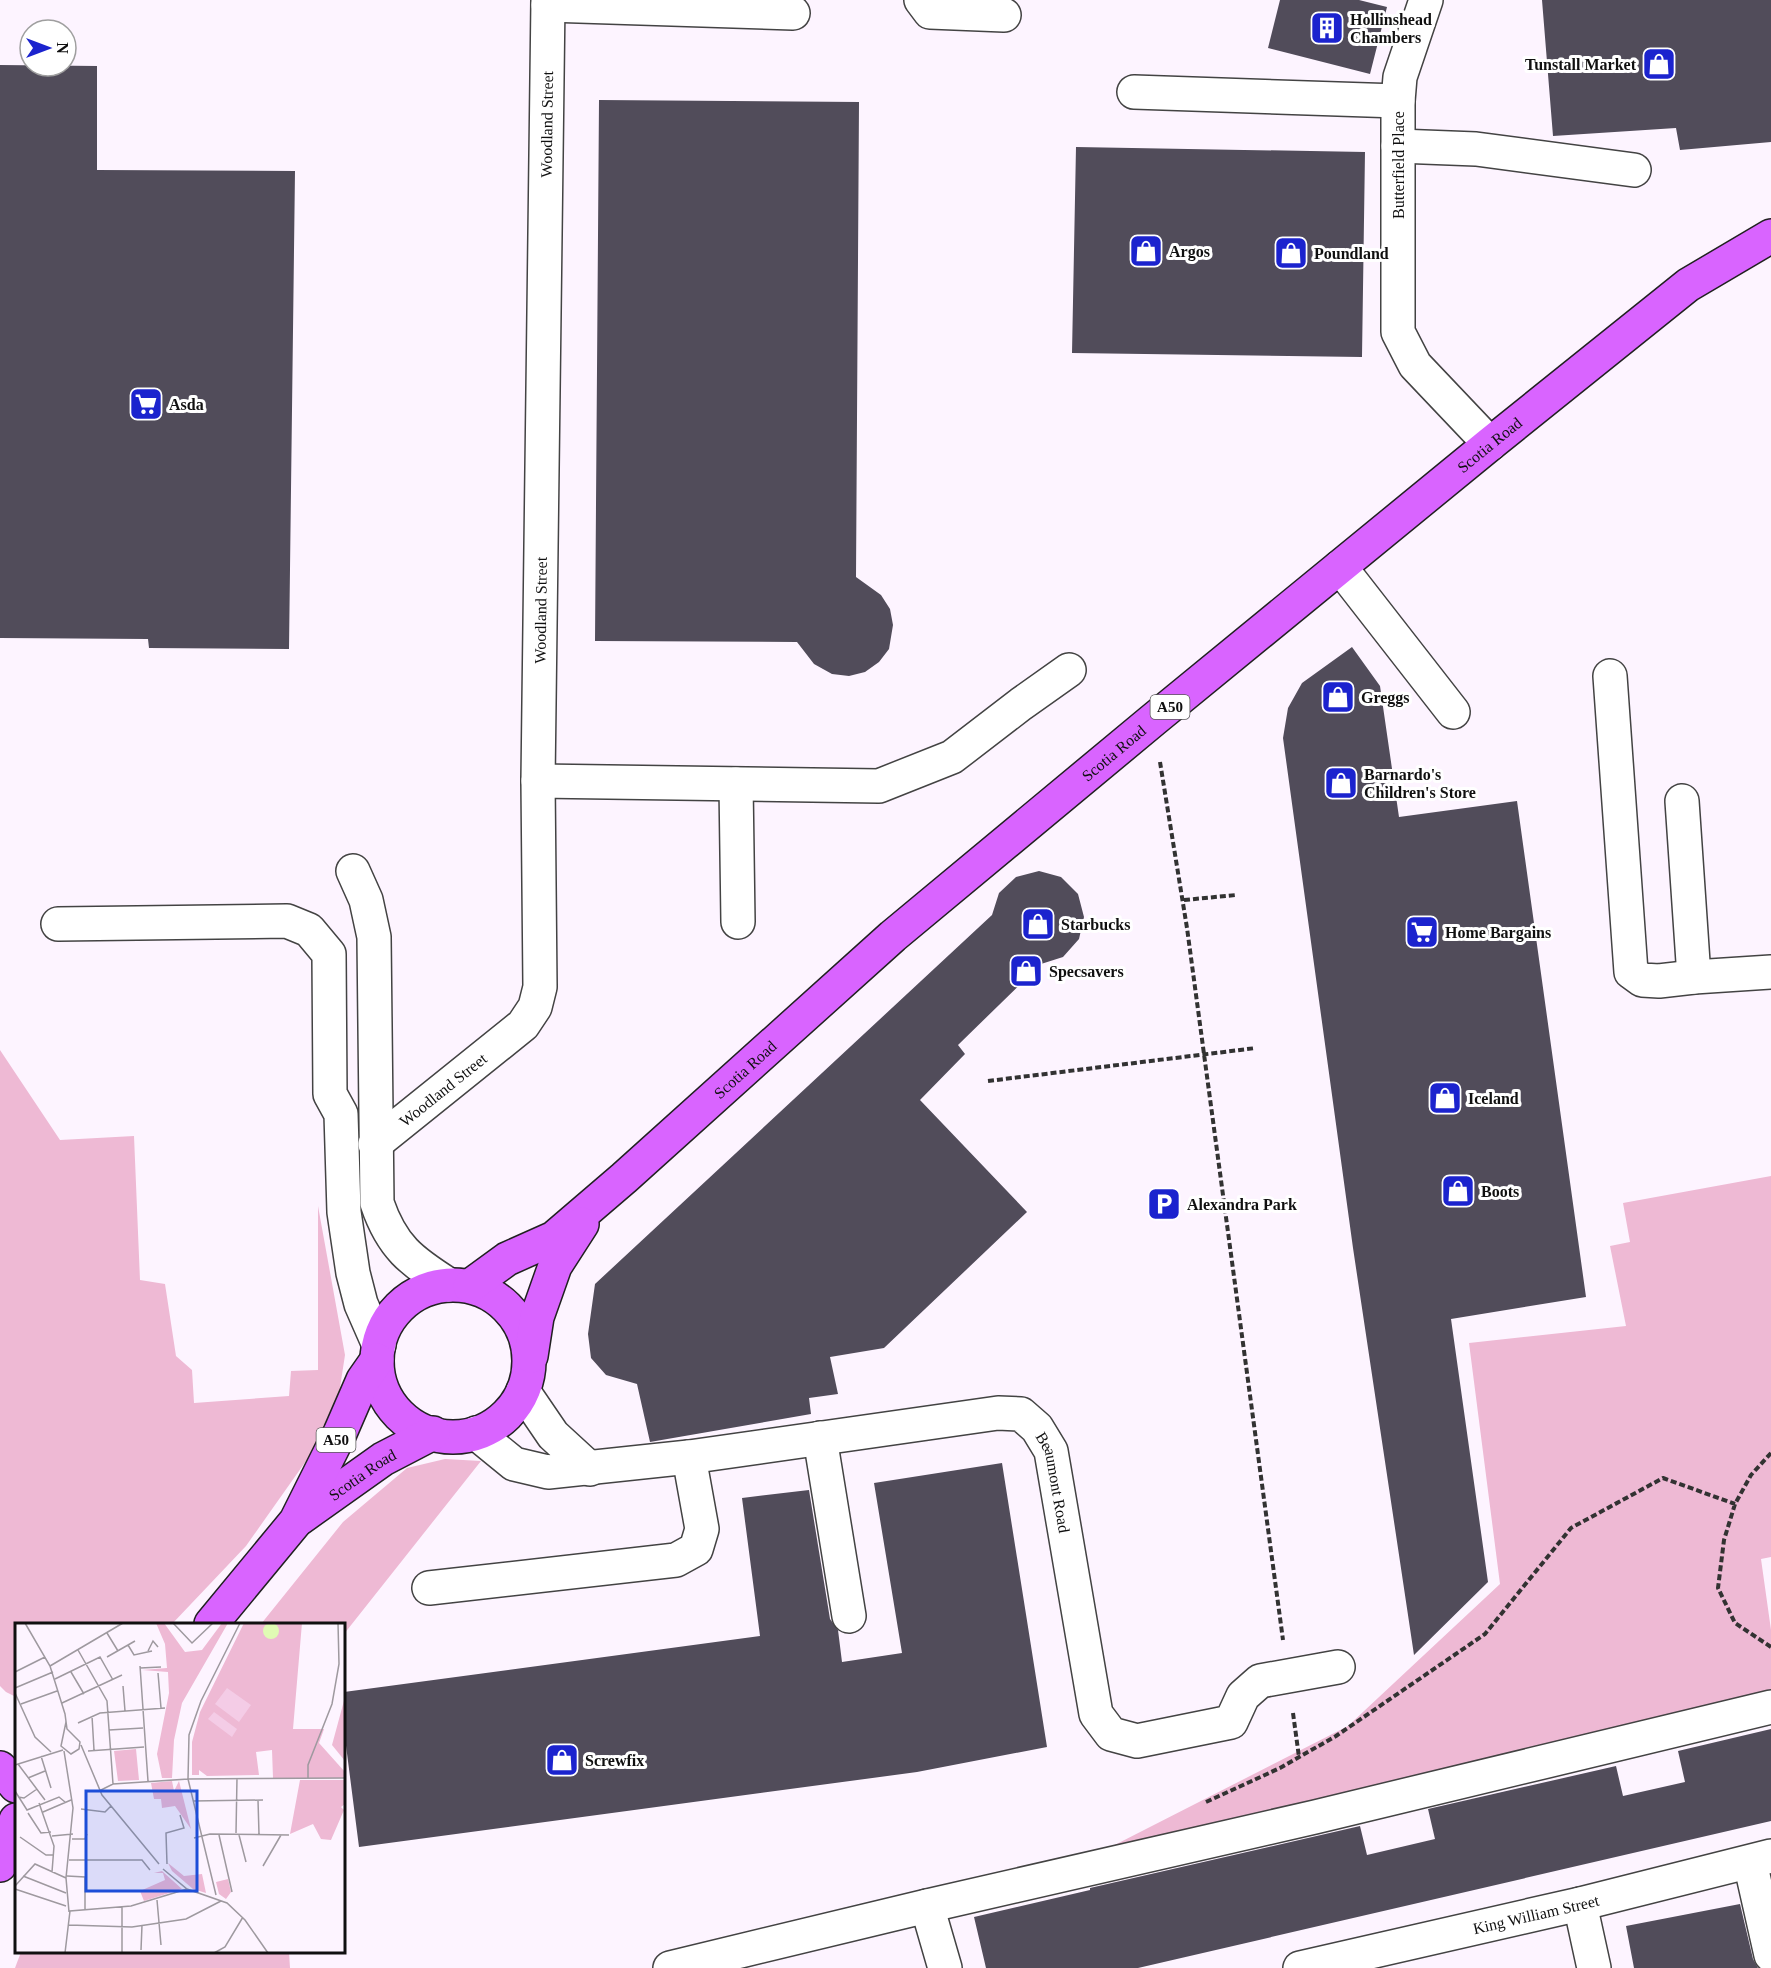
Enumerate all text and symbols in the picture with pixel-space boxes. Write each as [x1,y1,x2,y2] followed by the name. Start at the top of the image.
[1309,10,1345,46] building icon: Hollinshead Chambers
[1350,11,1432,46] place label: Hollinshead Chambers
[18,18,78,78] north arrow
[54,42,71,54] text: N
[1641,46,1677,82] shop icon: Tunstall Market
[1525,56,1637,73] place label: Tunstall Market
[537,70,556,178] street label: Woodland Street
[1390,111,1407,219] street label: Butterfield Place
[1128,233,1164,269] shop icon: Argos
[1273,235,1309,271] shop icon: Poundland
[1169,243,1210,261] place label: Argos
[1314,245,1389,262] place label: Poundland
[128,386,164,422] supermarket icon: Asda
[169,396,204,413] place label: Asda
[1454,414,1525,476] street label: Scotia Road
[531,556,549,664] street label: Woodland Street
[1320,679,1356,715] shop icon: Greggs
[1361,689,1410,707] place label: Greggs
[1150,695,1190,719] road number: A50
[1078,721,1149,784] street label: Scotia Road
[1323,765,1359,801] shop icon: Barnardo's Children's Store
[1364,766,1476,801] place label: Barnardo's Children's Store
[1020,906,1056,942] shop icon: Starbucks
[1404,914,1440,950] supermarket icon: Home Bargains
[1061,916,1130,933] place label: Starbucks
[1445,924,1551,942] place label: Home Bargains
[1008,953,1044,989] shop icon: Specsavers
[1049,963,1124,981] place label: Specsavers
[710,1037,779,1102] street label: Scotia Road
[396,1049,490,1130] street label: Woodland Street
[1427,1080,1463,1116] shop icon: Iceland
[1468,1090,1519,1107] place label: Iceland
[1440,1173,1476,1209] shop icon: Boots
[1481,1183,1519,1200] place label: Boots
[1146,1186,1182,1222] parking icon: Alexandra Park
[1187,1196,1297,1213] place label: Alexandra Park
[316,1428,356,1452] road number: A50
[1033,1429,1073,1534] street label: Beaumont Road
[325,1445,399,1503] street label: Scotia Road
[15,1623,345,1953] inset map
[544,1742,580,1778] shop icon: Screwfix
[585,1752,644,1769] place label: Screwfix
[1471,1891,1601,1937] street label: King William Street

